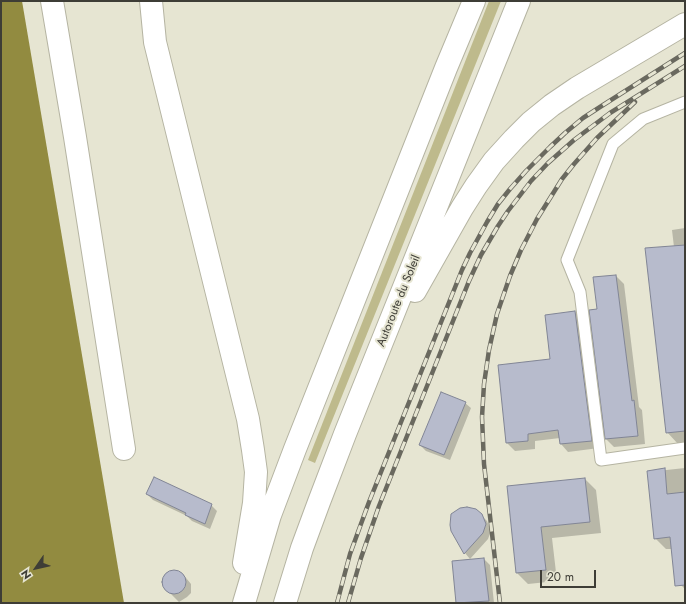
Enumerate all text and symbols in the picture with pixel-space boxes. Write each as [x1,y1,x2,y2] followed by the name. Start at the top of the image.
[374,253,424,349] street label: Autoroute du Soleil
[16,548,56,588] north arrow
[542,562,598,588] scale bar
[17,567,35,583] text: N
[547,568,574,586] text: 20 m

